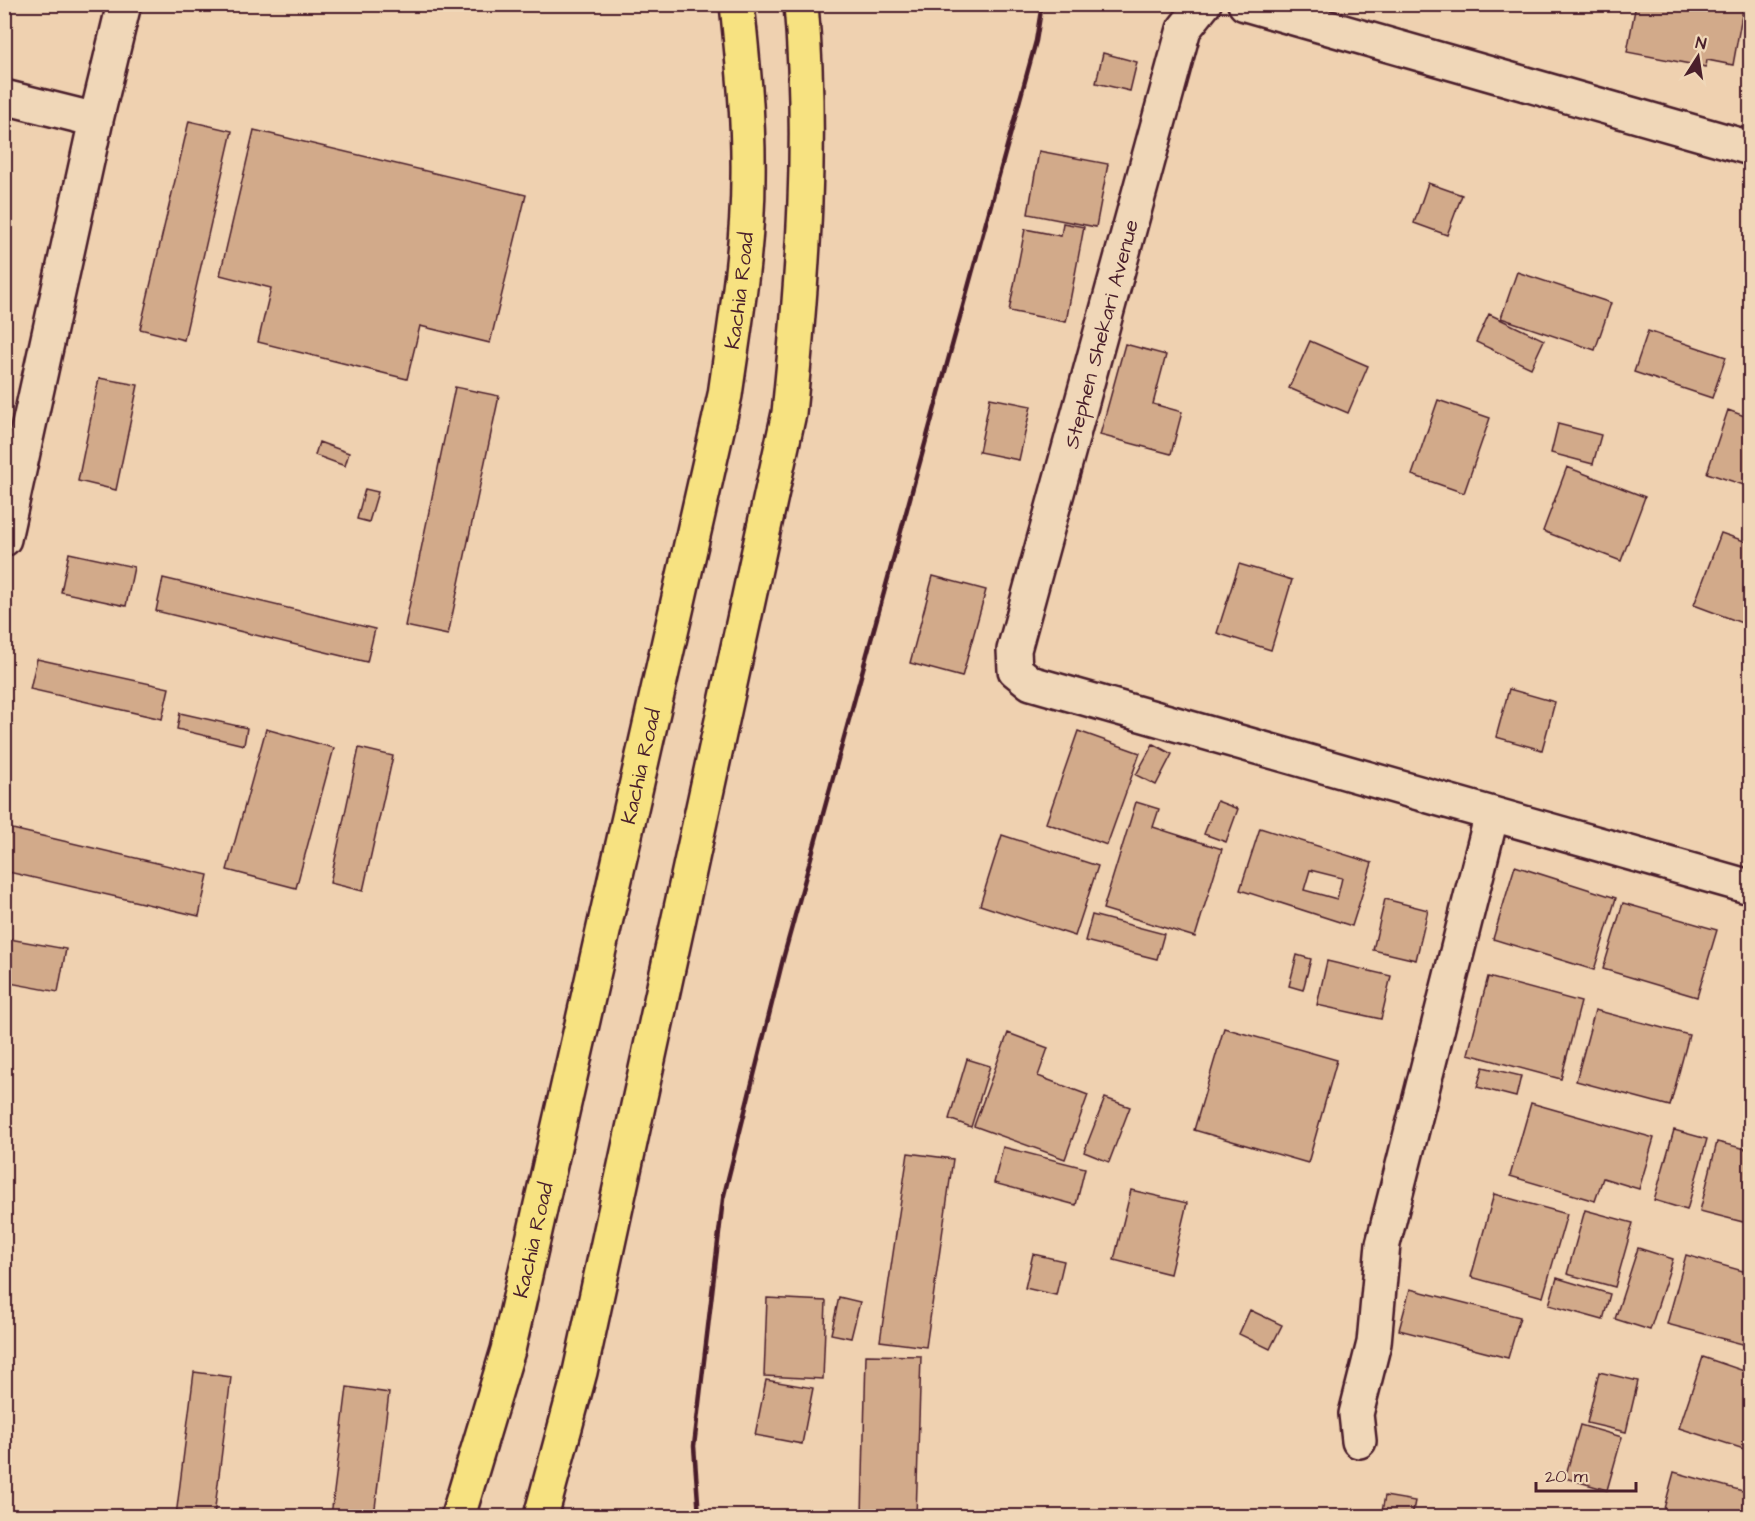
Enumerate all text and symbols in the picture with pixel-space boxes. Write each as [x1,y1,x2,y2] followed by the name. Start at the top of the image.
[1668,27,1728,87] north arrow
[1694,32,1708,55] text: N
[1057,216,1147,452] street label: Stephen Shekari Avenue
[718,231,761,351] street label: Kachia Road
[614,706,668,827] street label: Kachia Road
[506,1179,561,1301] street label: Kachia Road
[1536,1455,1636,1493] scale bar
[1545,1464,1588,1489] text: 20 m

